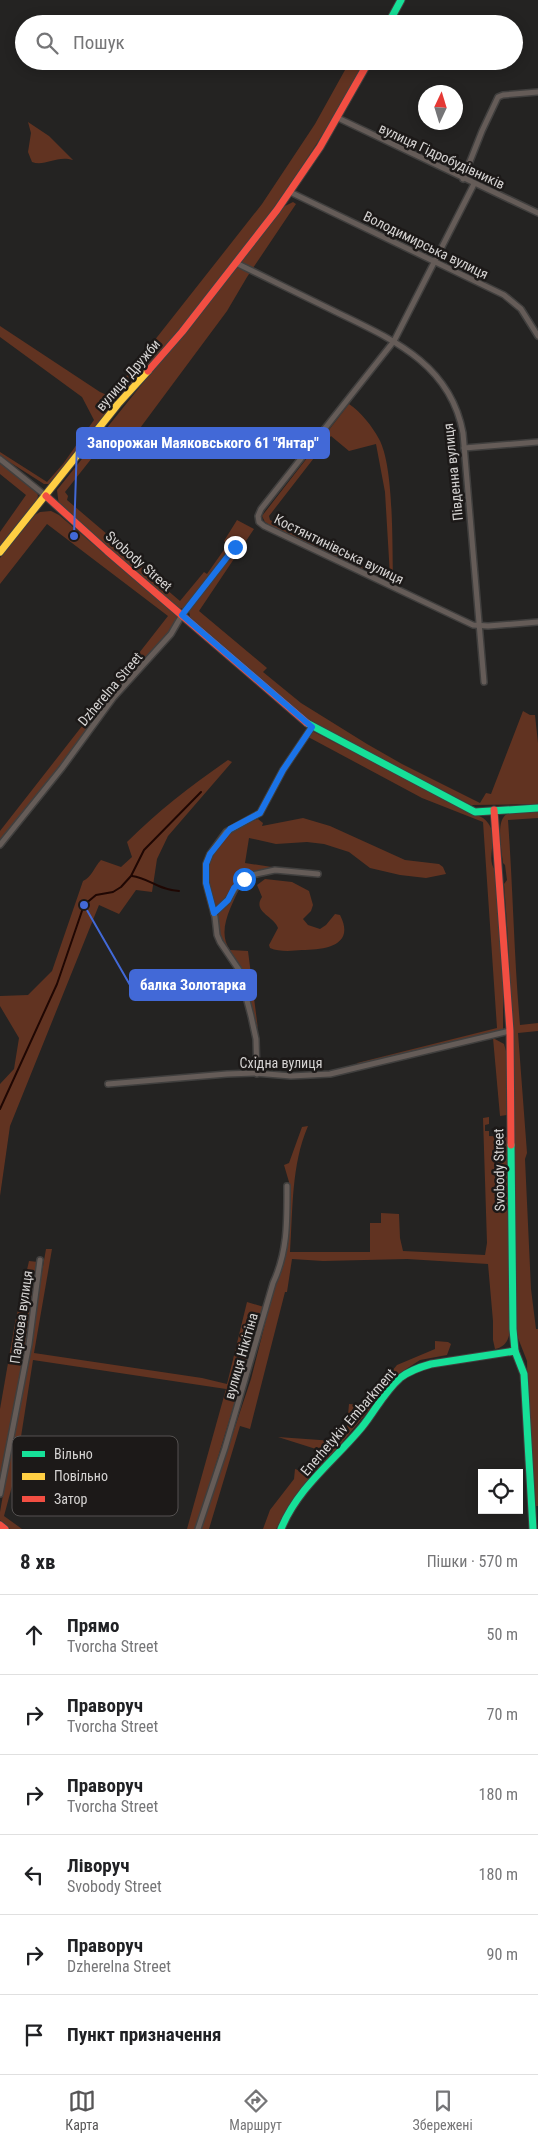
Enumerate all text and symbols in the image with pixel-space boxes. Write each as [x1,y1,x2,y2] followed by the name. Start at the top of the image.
[15,15,523,70] search box
[33,29,61,57] icon: search
[73,31,125,54] text: Пошук
[418,85,463,130] north arrow
[377,120,507,192] street label: вулиця Гідробудівників
[361,208,491,282] street label: Володимирська вулиця
[93,336,163,414] street label: вулиця Дружби
[440,422,466,522] street label: Південна вулиця
[77,428,329,458] callout: Запорожан Маяковського 61 "Янтар"
[87,434,319,452] text: Запорожан Маяковського 61 "Янтар"
[272,511,406,587] street label: Костянтинівська вулиця
[102,528,176,594] street label: Svobody Street
[224,536,247,559] route end
[75,649,145,729] street label: Dzherelna Street
[233,868,256,891] route start
[130,970,256,1000] callout: балка Золотарка
[140,976,246,994] text: балка Золотарка
[240,1055,322,1071] street label: Східна вулиця
[490,1128,508,1212] street label: Svobody Street
[7,1269,35,1365] street label: Паркова вулиця
[221,1311,261,1401] street label: вулиця Нікітіна
[297,1365,399,1479] street label: Enerhetykiv Embarkment
[12,1436,178,1516] legend
[54,1446,93,1462] text: Вільно
[54,1468,108,1484] text: Повільно
[478,1469,523,1514] map controls
[478,1469,523,1514] button: locate
[54,1491,88,1507] text: Затор
[20,1550,55,1574] text: 8 хв
[427,1552,518,1571] text: Пішки · 570 m
[67,1614,120,1637] text: Прямо
[20,1621,48,1649] icon: ahead
[486,1625,518,1644] text: 50 m
[67,1637,158,1656] text: Tvorcha Street
[67,1694,143,1717] text: Праворуч
[20,1701,48,1729] icon: right
[486,1705,518,1724] text: 70 m
[67,1717,158,1736] text: Tvorcha Street
[67,1774,143,1797] text: Праворуч
[20,1781,48,1809] icon: right
[479,1785,518,1804] text: 180 m
[67,1797,158,1816] text: Tvorcha Street
[67,1854,129,1877] text: Ліворуч
[20,1861,48,1889] icon: left
[479,1865,518,1884] text: 180 m
[67,1877,162,1896] text: Svobody Street
[67,1934,143,1957] text: Праворуч
[20,1941,48,1969] icon: right
[486,1945,518,1964] text: 90 m
[67,1957,171,1976] text: Dzherelna Street
[20,2021,48,2049] icon: arrive
[67,2023,221,2046] text: Пункт призначення
[65,2087,99,2133] tab: Карта
[229,2087,282,2133] tab: Маршрут
[413,2087,473,2133] tab: Збережені

